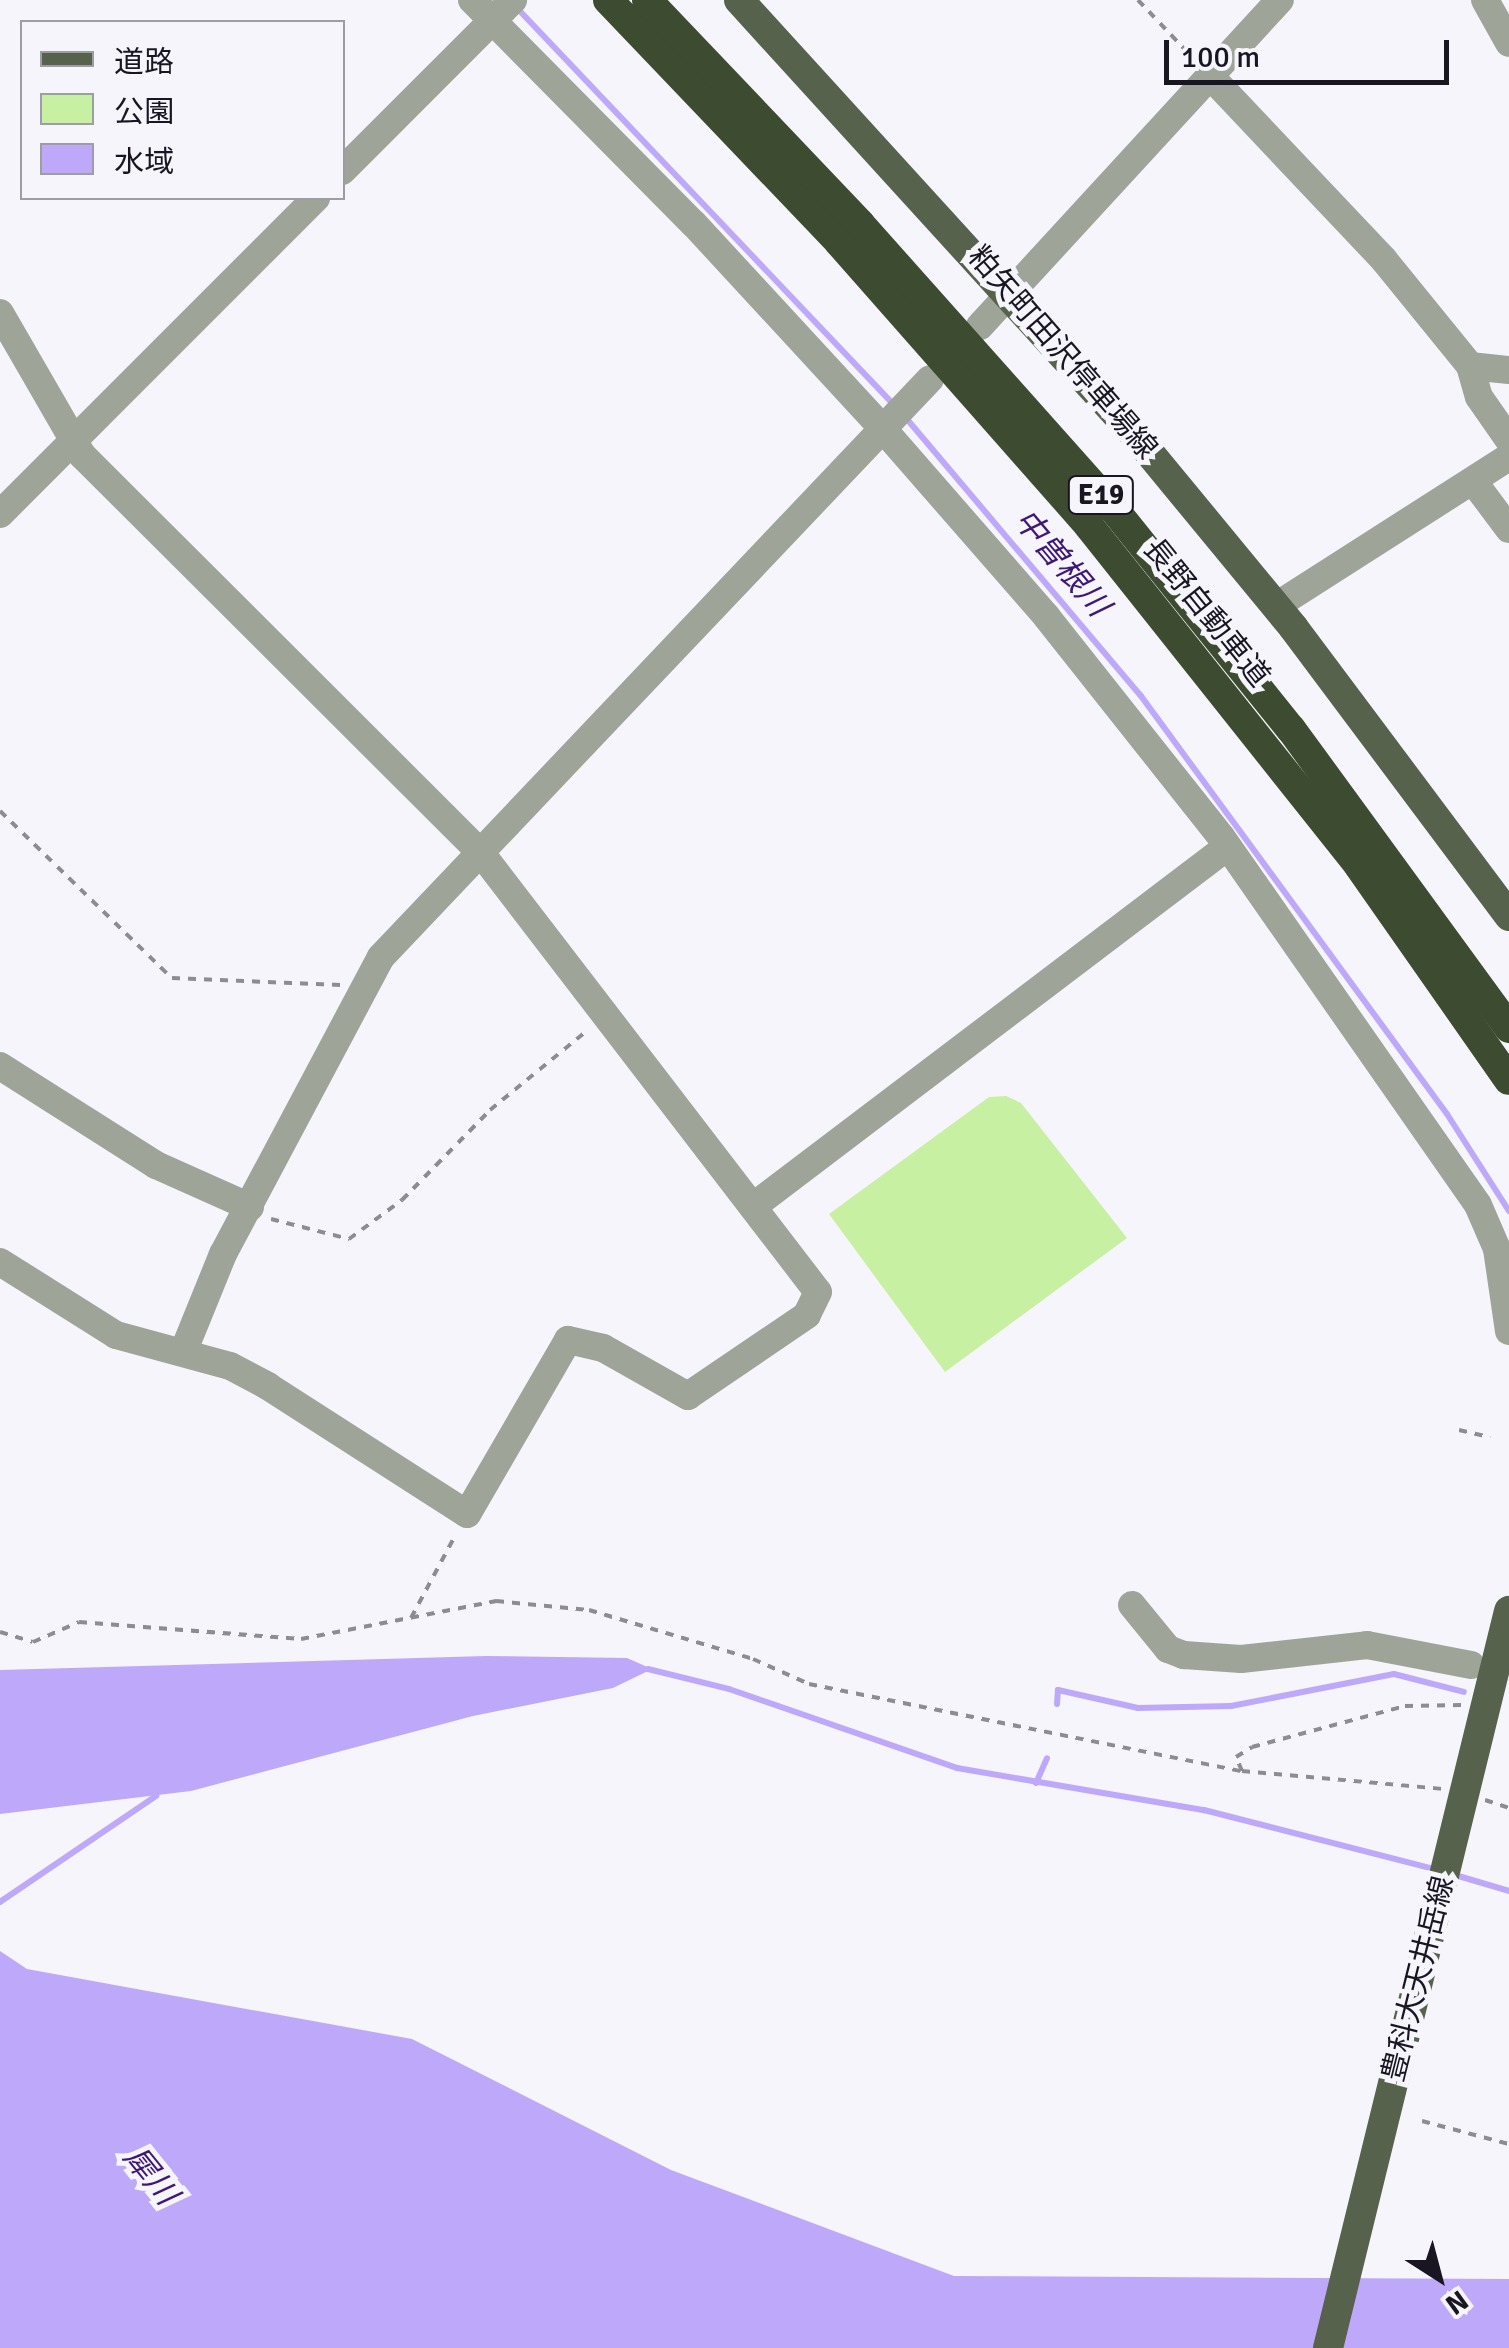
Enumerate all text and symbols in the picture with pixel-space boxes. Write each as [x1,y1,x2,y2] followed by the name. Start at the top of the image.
[20,20,345,200] legend
[1169,20,1454,82] scale bar
[1181,39,1260,76] text: 100 m
[114,44,174,81] text: 道路
[114,94,174,131] text: 公園
[114,144,174,181] text: 水域
[960,239,1164,467] street label: 粕矢町田沢停車場線
[1066,472,1136,518] road number: E19
[1005,502,1117,624] water label: 中曽根川
[1135,532,1277,694] street label: 長野自動車道
[1376,1873,1462,2085] street label: 豊科大天井岳線
[115,2139,185,2213] water label: 犀川
[1389,2228,1489,2328] north arrow
[1439,2283,1475,2322] text: N

